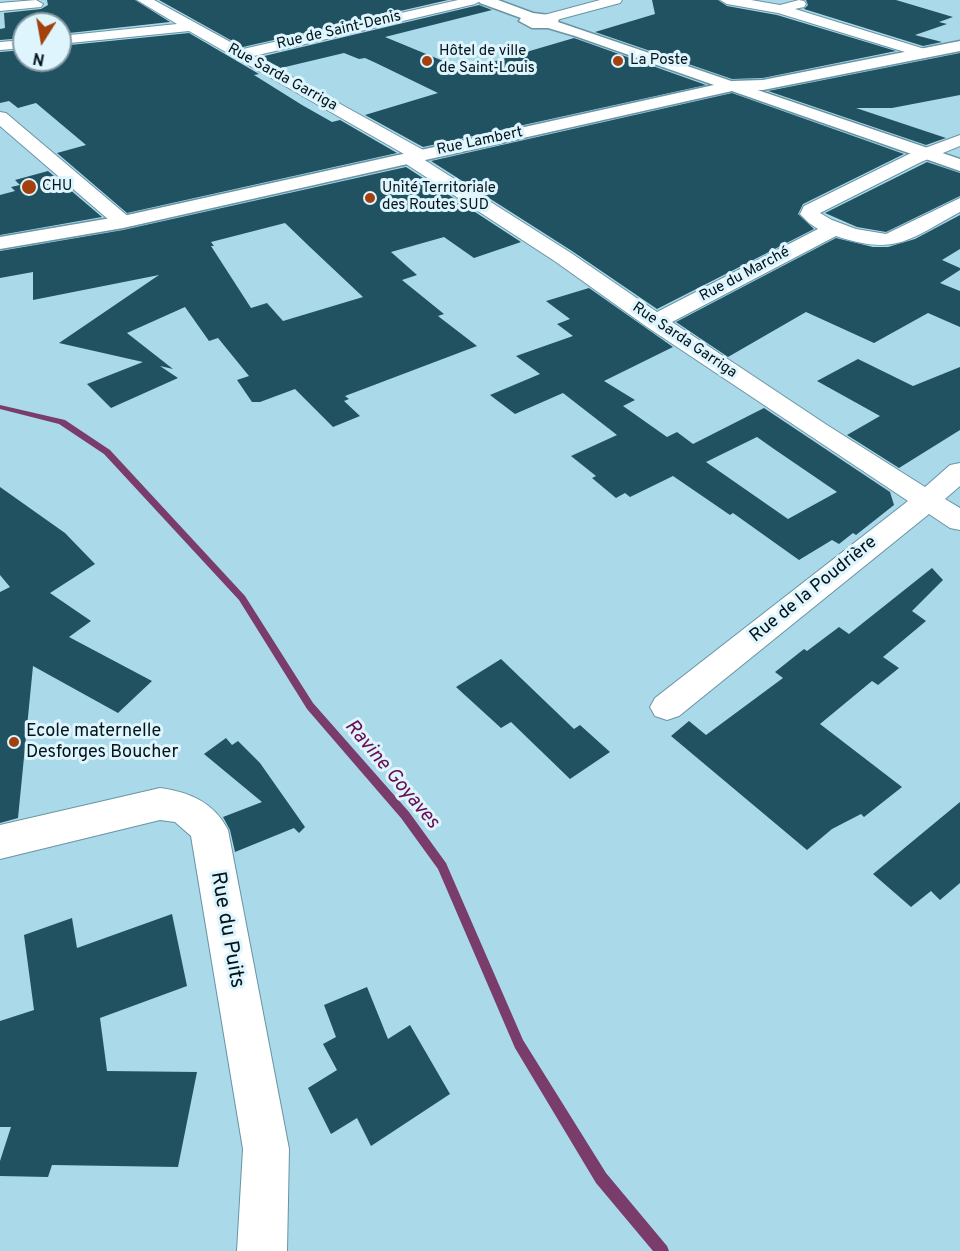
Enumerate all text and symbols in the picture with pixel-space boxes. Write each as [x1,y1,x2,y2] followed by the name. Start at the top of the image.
[275,8,403,54] street label: Rue de Saint-Denis
[12,12,72,72] north arrow
[224,40,340,116] street label: Rue Sarda Garriga
[439,43,535,78] place label: Hôtel de ville de Saint-Louis
[31,47,46,69] text: N
[630,52,688,70] place label: La Poste
[420,54,434,68] marker: Hôtel de ville de Saint-Louis
[611,54,625,68] marker: La Poste
[435,124,525,160] street label: Rue Lambert
[20,178,38,196] marker: CHU
[42,178,72,196] place label: CHU
[382,180,496,215] place label: Unité Territoriale des Routes SUD
[363,191,377,205] marker: Unité Territoriale des Routes SUD
[697,244,793,306] street label: Rue du Marché
[628,299,740,383] street label: Rue Sarda Garriga
[746,532,882,648] street label: Rue de la Poudrière
[338,716,444,834] water label: Ravine Goyaves
[26,721,178,764] place label: Ecole maternelle Desforges Boucher
[7,735,21,749] marker: Ecole maternelle Desforges Boucher
[203,870,249,990] street label: Rue du Puits

